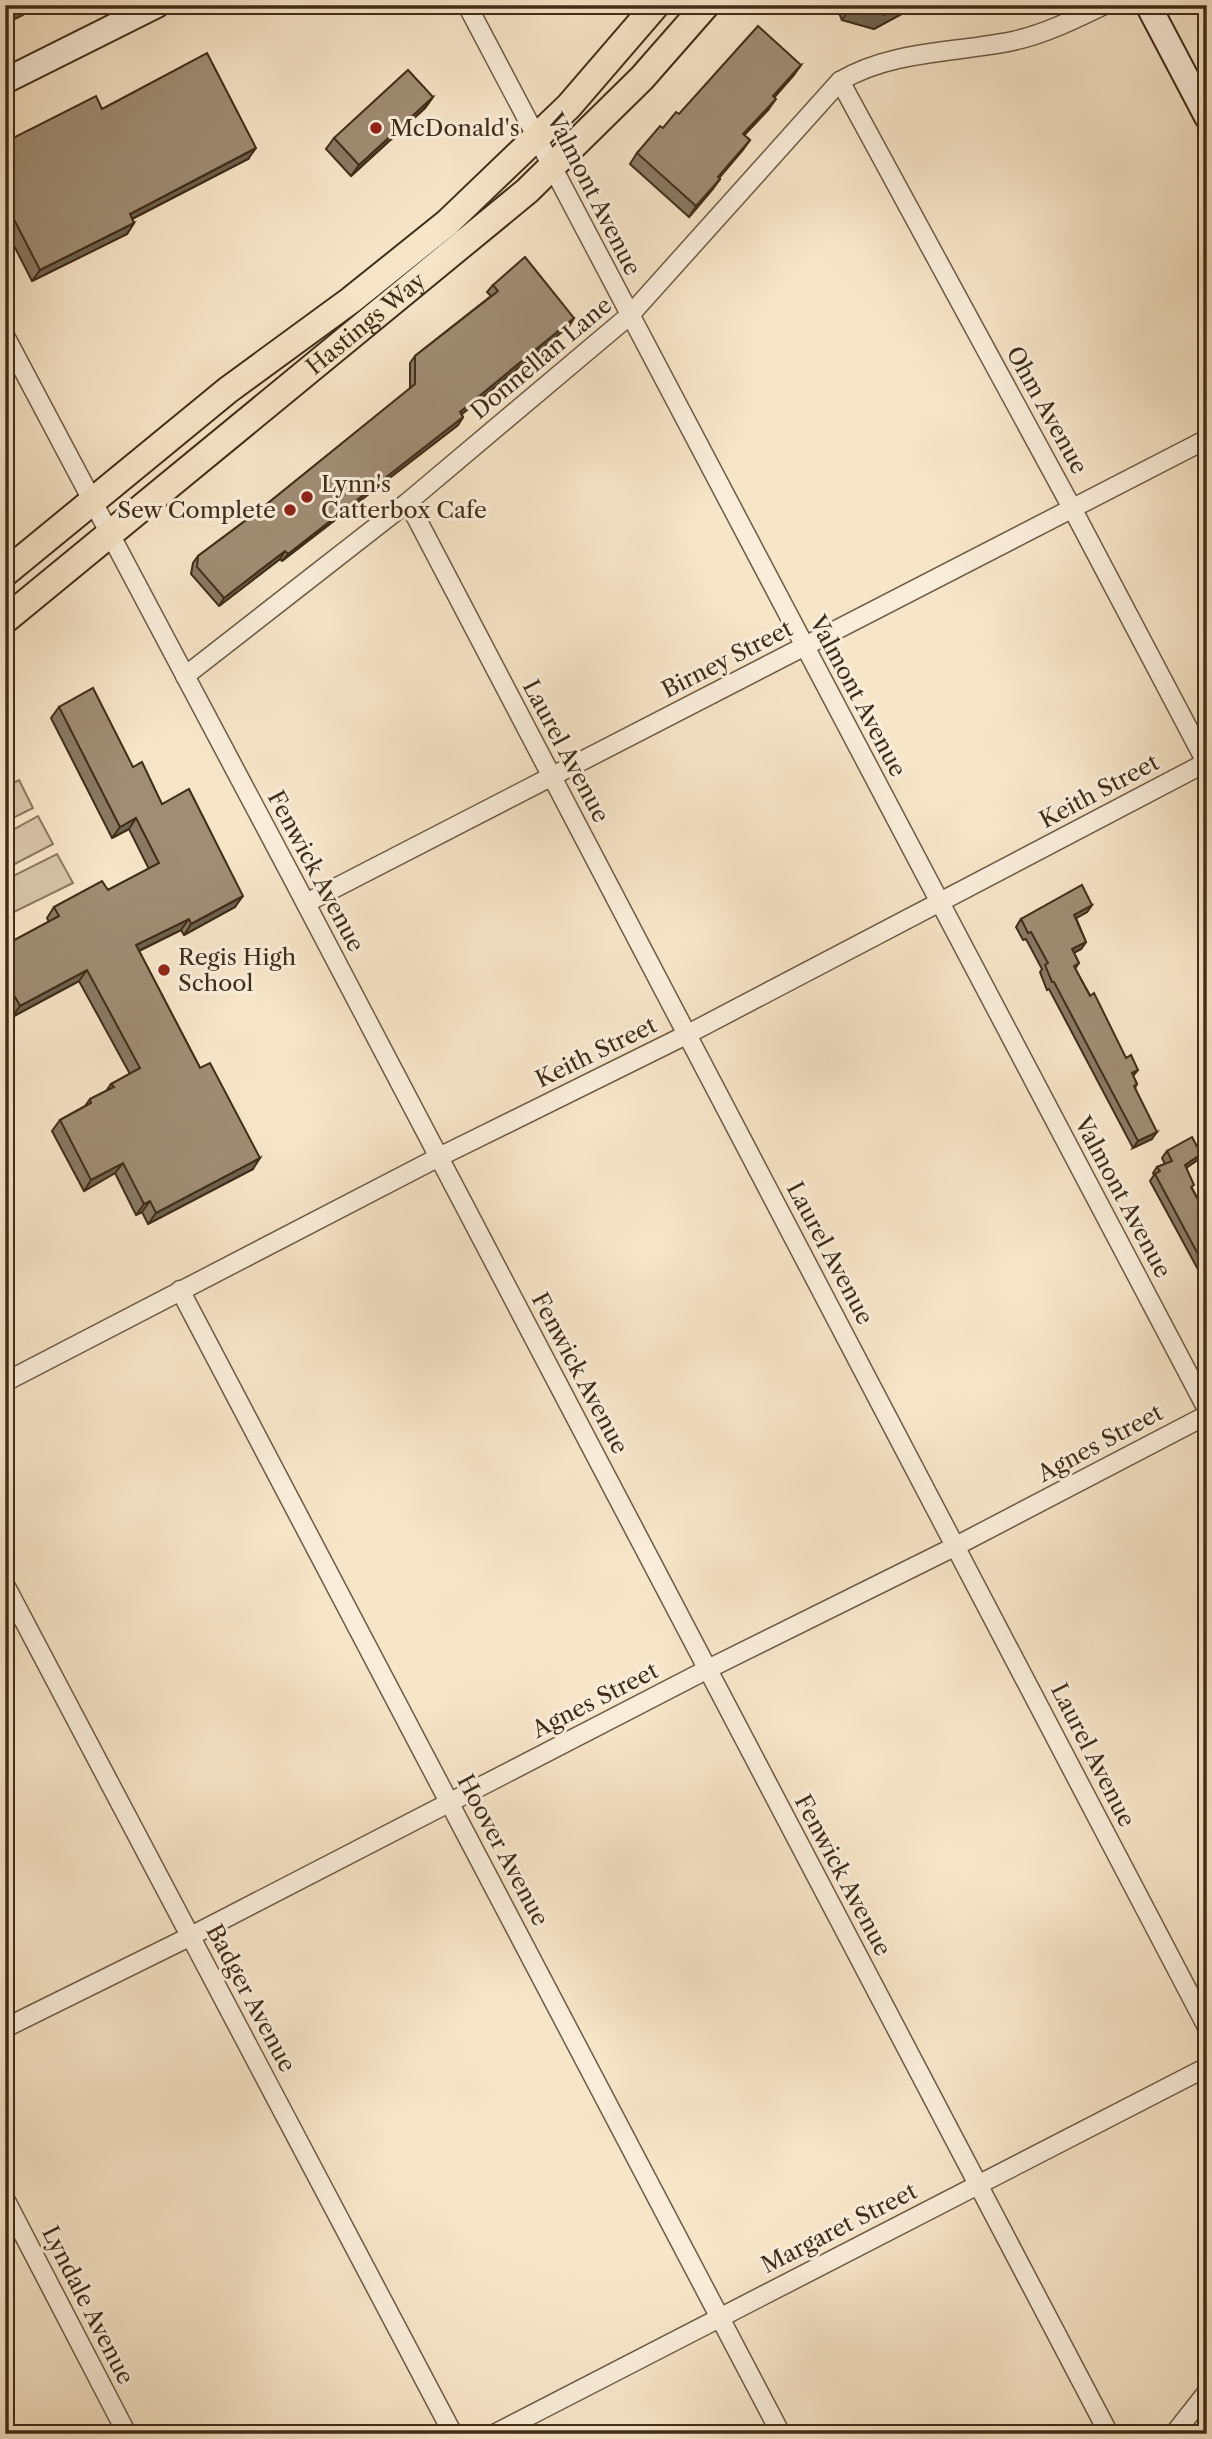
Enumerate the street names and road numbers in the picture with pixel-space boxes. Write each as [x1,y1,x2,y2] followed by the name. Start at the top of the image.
[541,107,647,280] street label: Valmont Avenue
[300,266,431,381] street label: Hastings Way
[465,291,617,425] street label: Donnellan Lane
[1000,341,1094,479] street label: Ohm Avenue
[803,610,912,781] street label: Valmont Avenue
[657,614,797,704] street label: Birney Street
[517,675,615,827] street label: Laurel Avenue
[1035,748,1163,834] street label: Keith Street
[262,786,370,956] street label: Fenwick Avenue
[531,1011,661,1093] street label: Keith Street
[1068,1111,1177,1282] street label: Valmont Avenue
[781,1177,879,1329] street label: Laurel Avenue
[526,1288,634,1458] street label: Fenwick Avenue
[1032,1398,1167,1488] street label: Agnes Street
[526,1656,663,1744] street label: Agnes Street
[1045,1679,1141,1831] street label: Laurel Avenue
[451,1769,555,1931] street label: Hoover Avenue
[789,1790,897,1960] street label: Fenwick Avenue
[200,1919,302,2077] street label: Badger Avenue
[757,2177,921,2279] street label: Margaret Street
[36,2221,140,2389] street label: Lyndale Avenue

